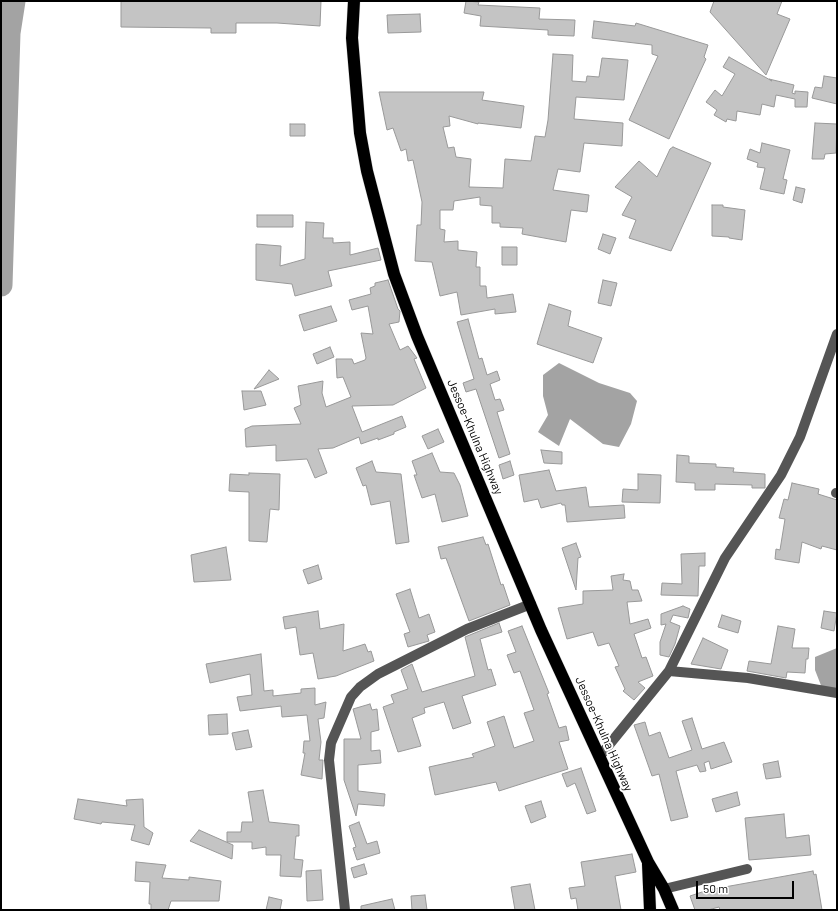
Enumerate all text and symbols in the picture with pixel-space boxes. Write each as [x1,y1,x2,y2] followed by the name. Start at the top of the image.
[444,377,506,497] street label: Jessoe-Khulna Highway
[572,674,636,794] street label: Jessoe-Khulna Highway
[698,873,796,899] scale bar
[703,881,728,895] text: 50 m

